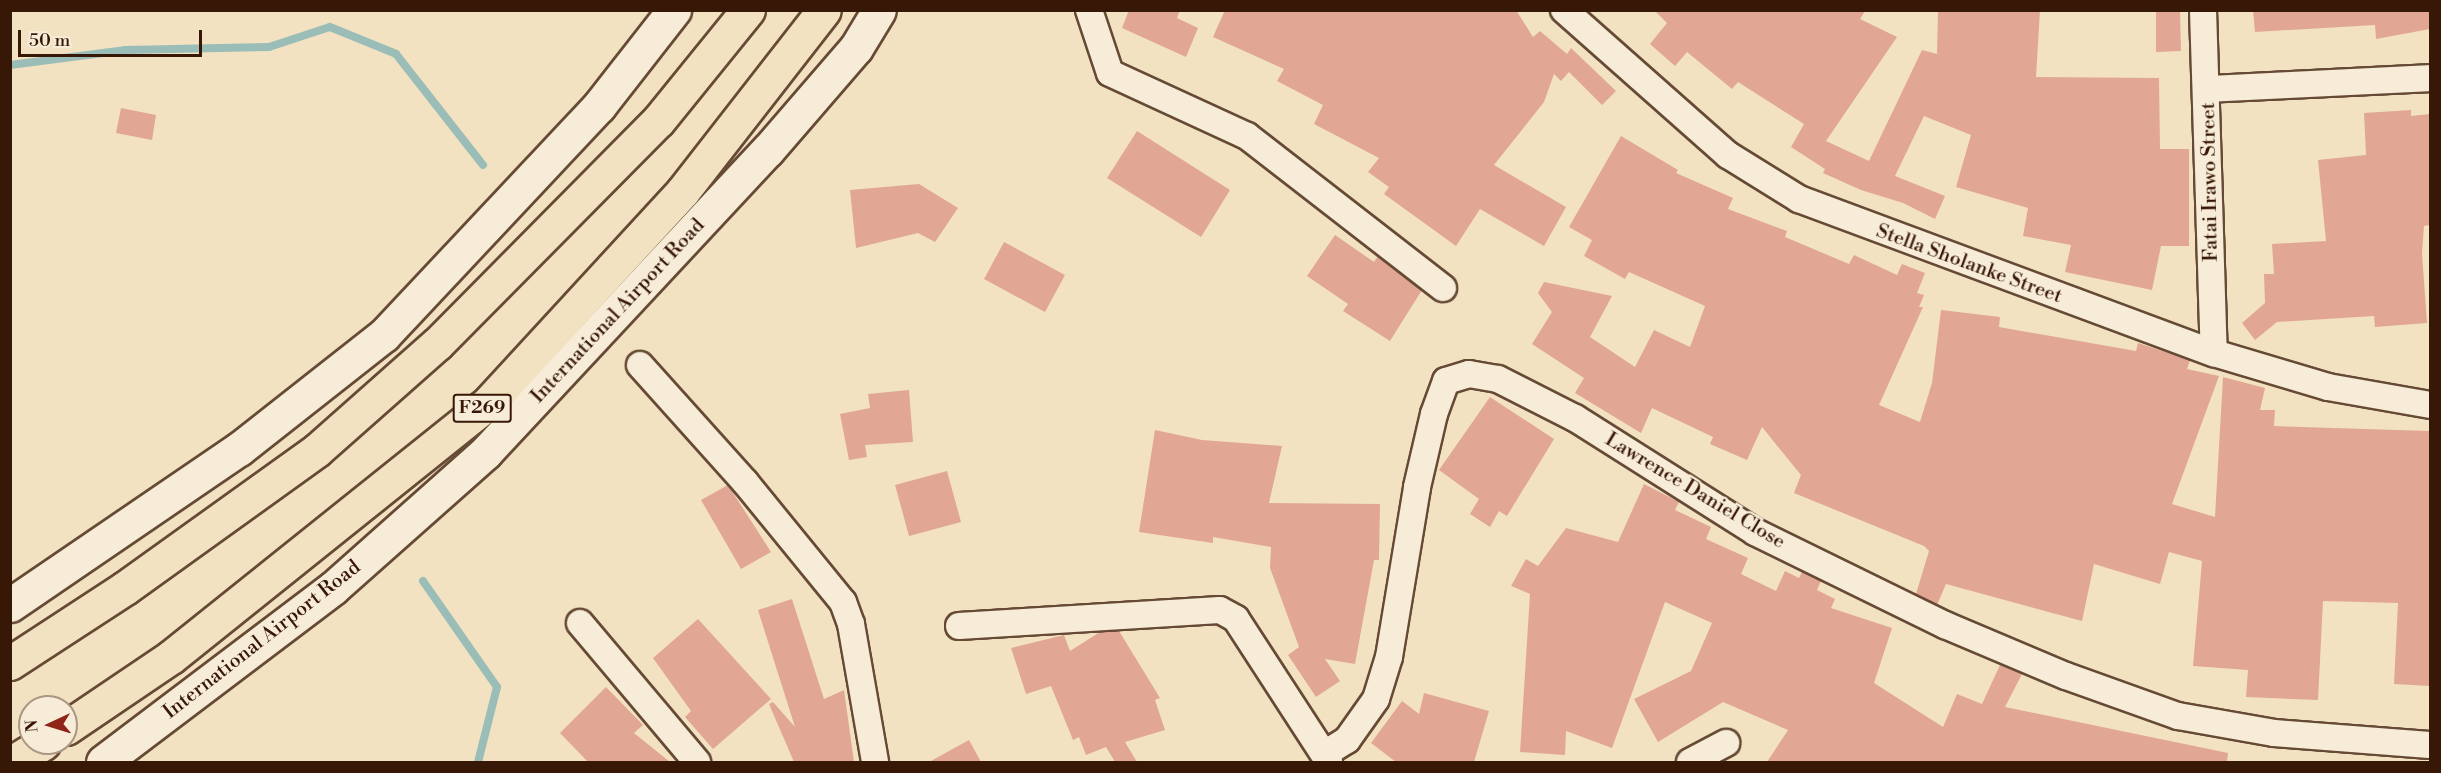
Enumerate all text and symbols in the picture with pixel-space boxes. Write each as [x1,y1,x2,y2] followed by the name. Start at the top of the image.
[21,18,206,56] scale bar
[29,29,70,52] text: 50 m
[2197,102,2223,262] street label: Fatai Irawo Street
[526,214,710,408] street label: International Airport Road
[1873,219,2065,309] street label: Stella Sholanke Street
[452,393,512,423] road number: F269
[1601,428,1789,554] street label: Lawrence Daniel Close
[159,556,365,724] street label: International Airport Road
[18,695,78,755] north arrow
[22,719,42,733] text: N

